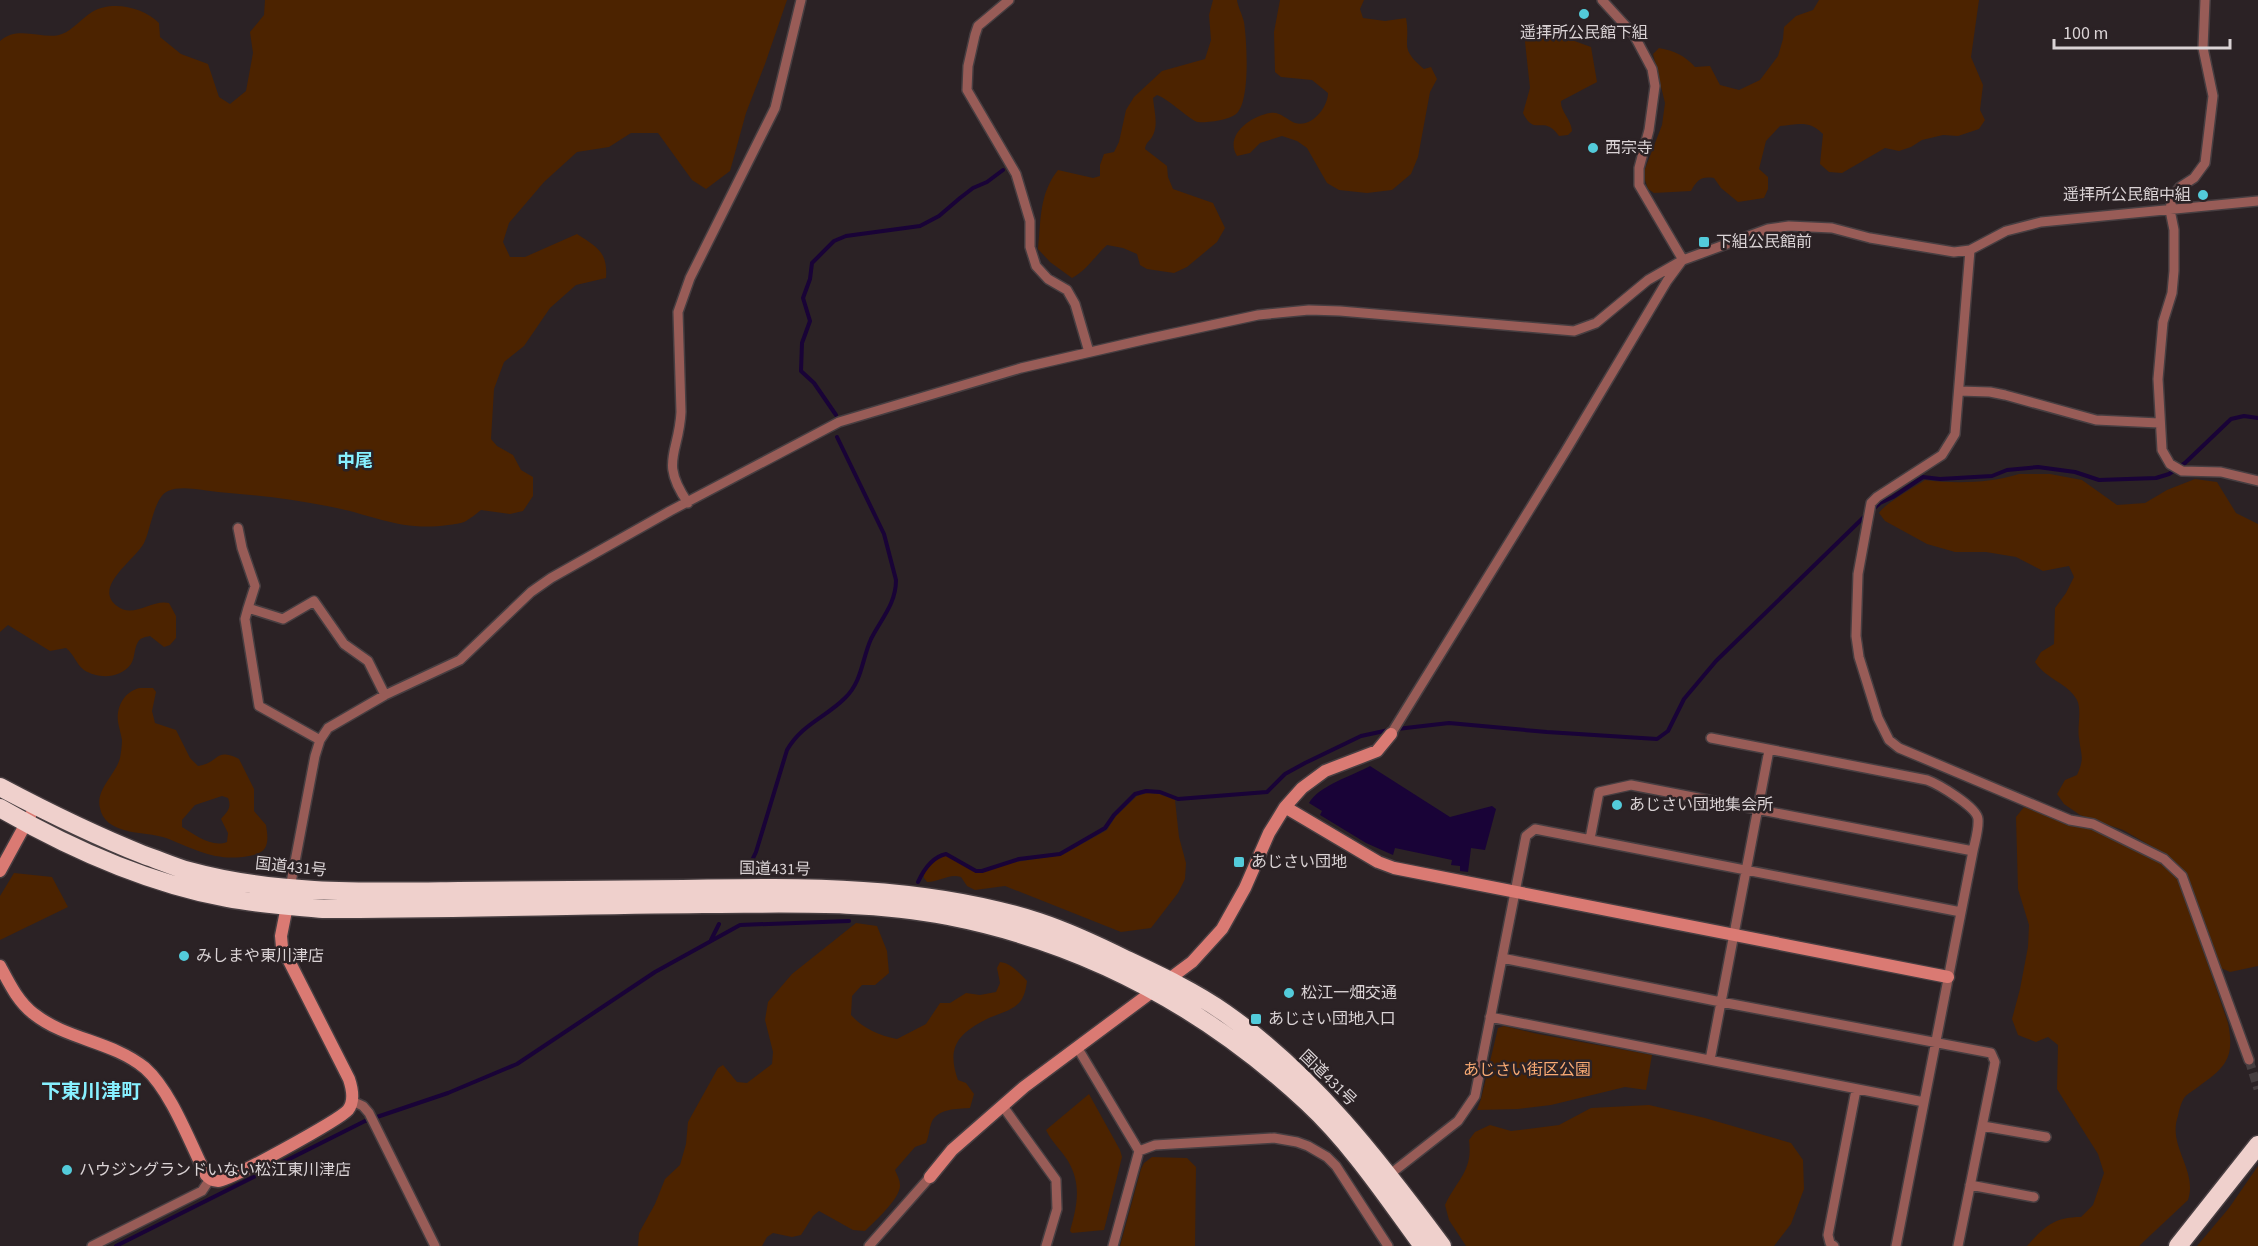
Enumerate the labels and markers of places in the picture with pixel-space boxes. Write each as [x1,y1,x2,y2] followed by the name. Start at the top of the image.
[1577,7,1591,21] marker: 遥拝所公民館下組
[1520,22,1648,44] place label: 遥拝所公民館下組
[1605,137,1653,159] place label: 西宗寺
[1586,141,1600,155] marker: 西宗寺
[2063,184,2191,206] place label: 遥拝所公民館中組
[2196,188,2210,202] marker: 遥拝所公民館中組
[1716,231,1812,253] place label: 下組公民館前
[1697,235,1711,249] marker: 下組公民館前
[1629,794,1773,816] place label: あじさい団地集会所
[1610,798,1624,812] marker: あじさい団地集会所
[1251,851,1347,873] place label: あじさい団地
[1232,855,1246,869] marker: あじさい団地
[196,945,324,967] place label: みしまや東川津店
[177,949,191,963] marker: みしまや東川津店
[1301,982,1397,1004] place label: 松江一畑交通
[1282,986,1296,1000] marker: 松江一畑交通
[1268,1008,1396,1030] place label: あじさい団地入口
[1249,1012,1263,1026] marker: あじさい団地入口
[79,1159,351,1181] place label: ハウジングランドいない松江東川津店
[60,1163,74,1177] marker: ハウジングランドいない松江東川津店

